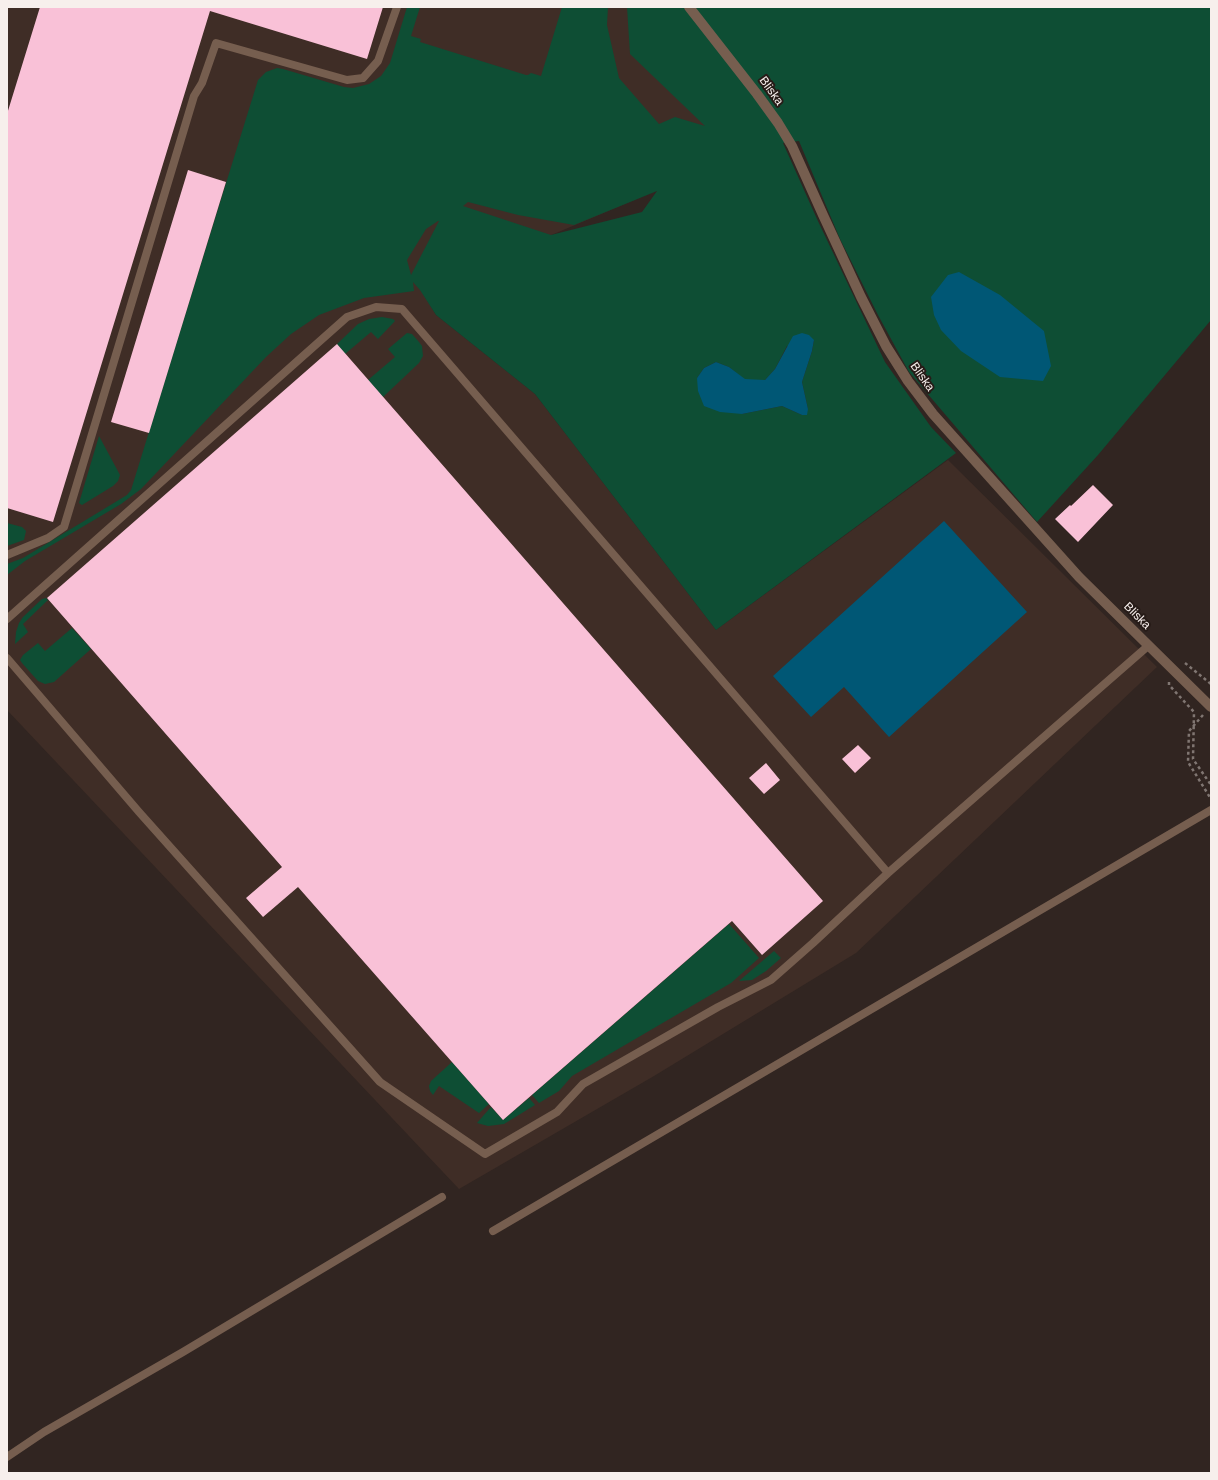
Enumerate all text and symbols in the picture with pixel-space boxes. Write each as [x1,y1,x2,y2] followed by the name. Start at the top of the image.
[756,74,786,108] street label: Bliska
[907,360,937,394] street label: Bliska
[1121,600,1153,632] street label: Bliska

